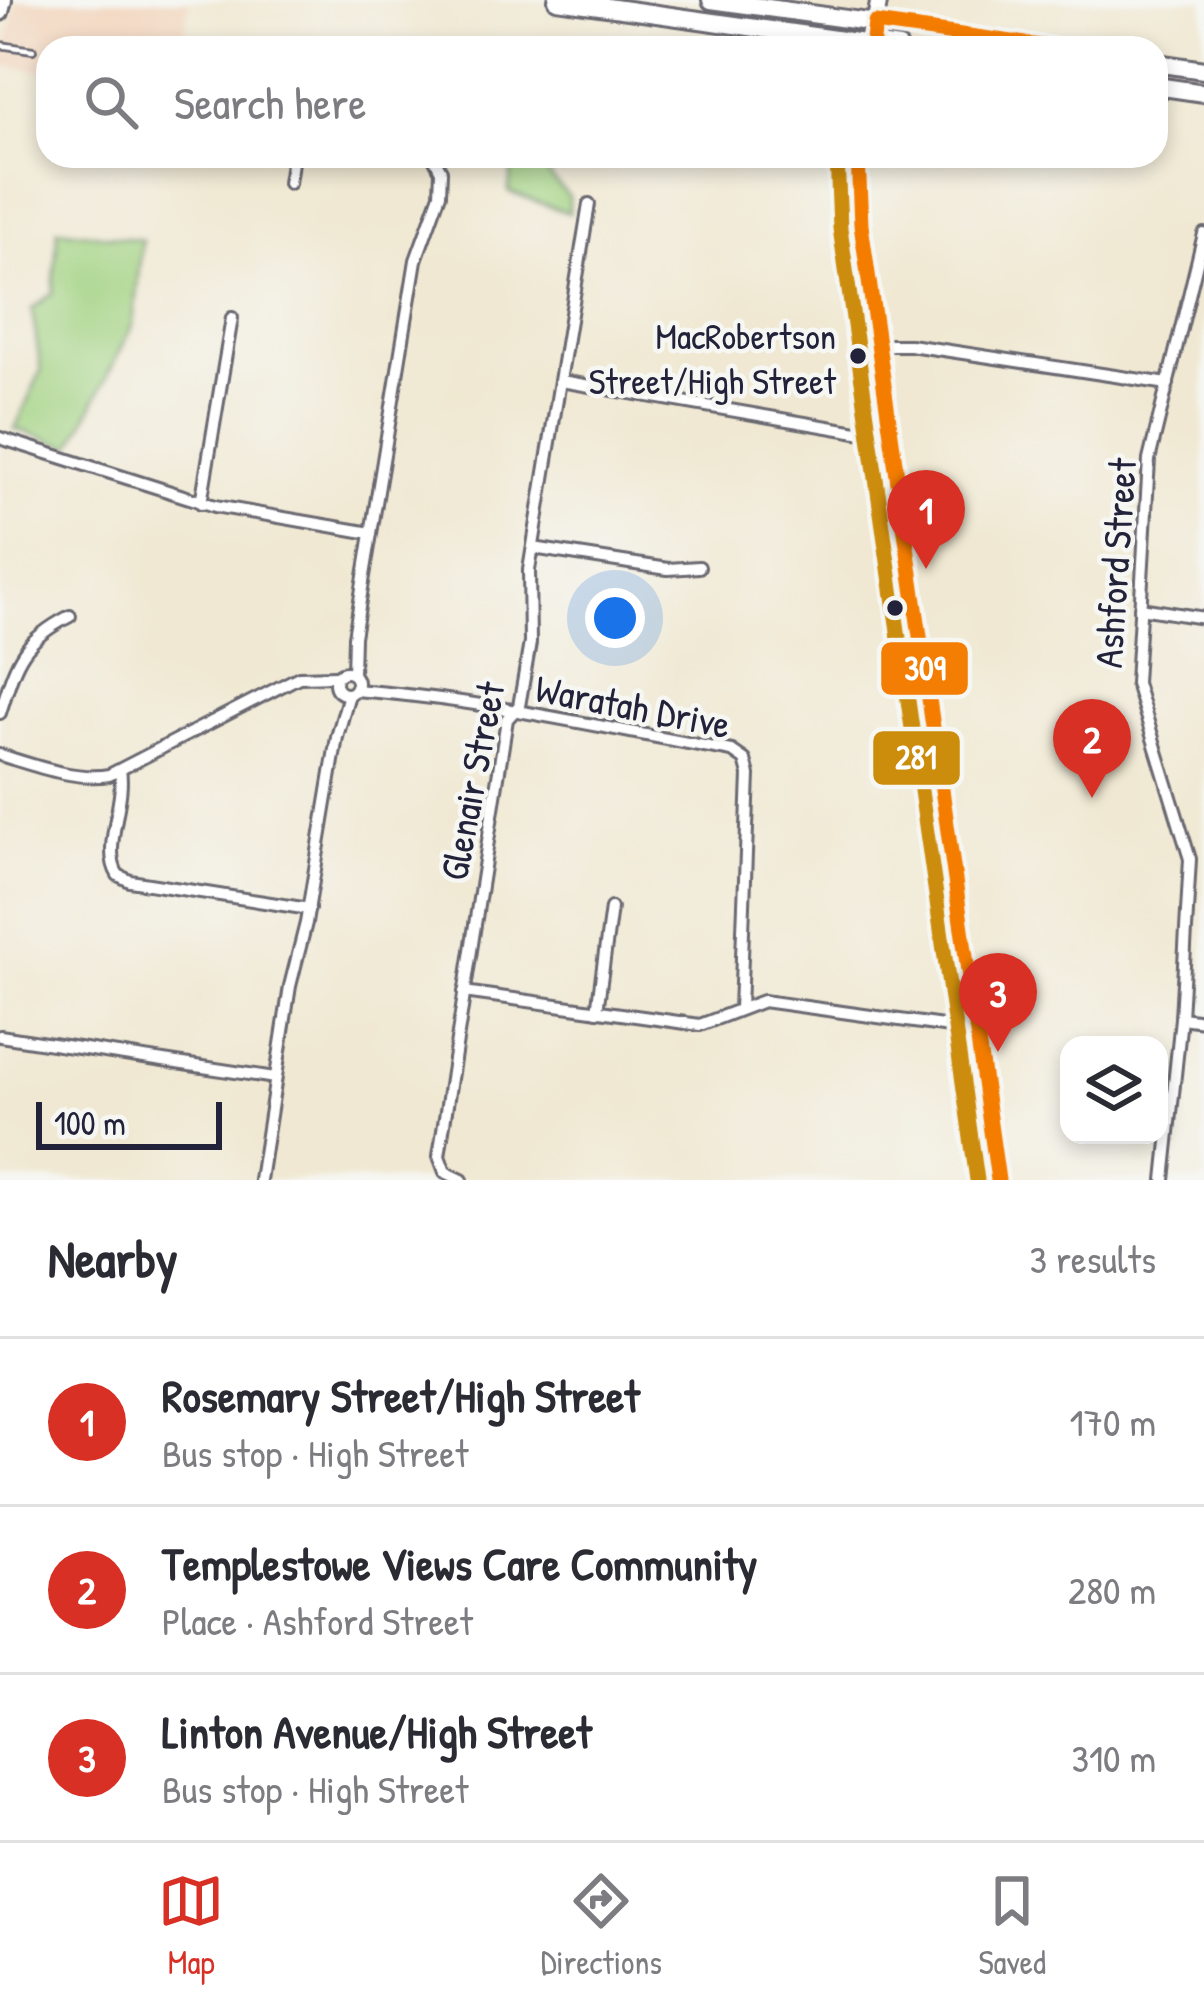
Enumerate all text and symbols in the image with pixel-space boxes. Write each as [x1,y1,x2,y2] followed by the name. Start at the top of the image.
[36,36,1168,168] search box
[78,69,144,135] icon: search
[174,72,366,133] text: Search here
[589,311,837,405] place label: MacRobertson Street/High Street
[847,345,869,367] marker: MacRobertson Street/High Street
[1081,456,1148,670] street label: Ashford Street
[887,470,965,569] pin: 1
[585,588,645,648] your location
[884,597,906,619] unlabelled marker
[879,640,970,697] line badge: 309
[904,646,946,690] text: 309
[531,661,735,750] street label: Waratah Drive
[426,677,517,885] street label: Glenair Street
[1053,699,1131,798] pin: 2
[871,729,962,787] line badge: 281
[895,735,937,779] text: 281
[959,953,1037,1052] pin: 3
[1060,1036,1168,1144] map controls
[1060,1036,1168,1144] button: layers
[36,1096,222,1149] scale bar
[54,1101,126,1145] text: 100 m
[48,1224,178,1293] text: Nearby
[1030,1232,1156,1285] text: 3 results
[162,1365,640,1426] text: Rosemary Street/High Street
[80,1395,94,1448] text: 1
[1070,1395,1156,1448] text: 170 m
[162,1426,468,1479] text: Bus stop · High Street
[162,1533,757,1594] text: Templestowe Views Care Community
[78,1563,96,1616] text: 2
[1068,1563,1156,1616] text: 280 m
[162,1594,473,1647] text: Place · Ashford Street
[162,1701,592,1762] text: Linton Avenue/High Street
[78,1731,96,1784] text: 3
[1071,1731,1156,1784] text: 310 m
[162,1762,468,1815] text: Bus stop · High Street
[158,1868,224,1984] tab: Map
[541,1868,662,1984] tab: Directions
[978,1868,1046,1984] tab: Saved

